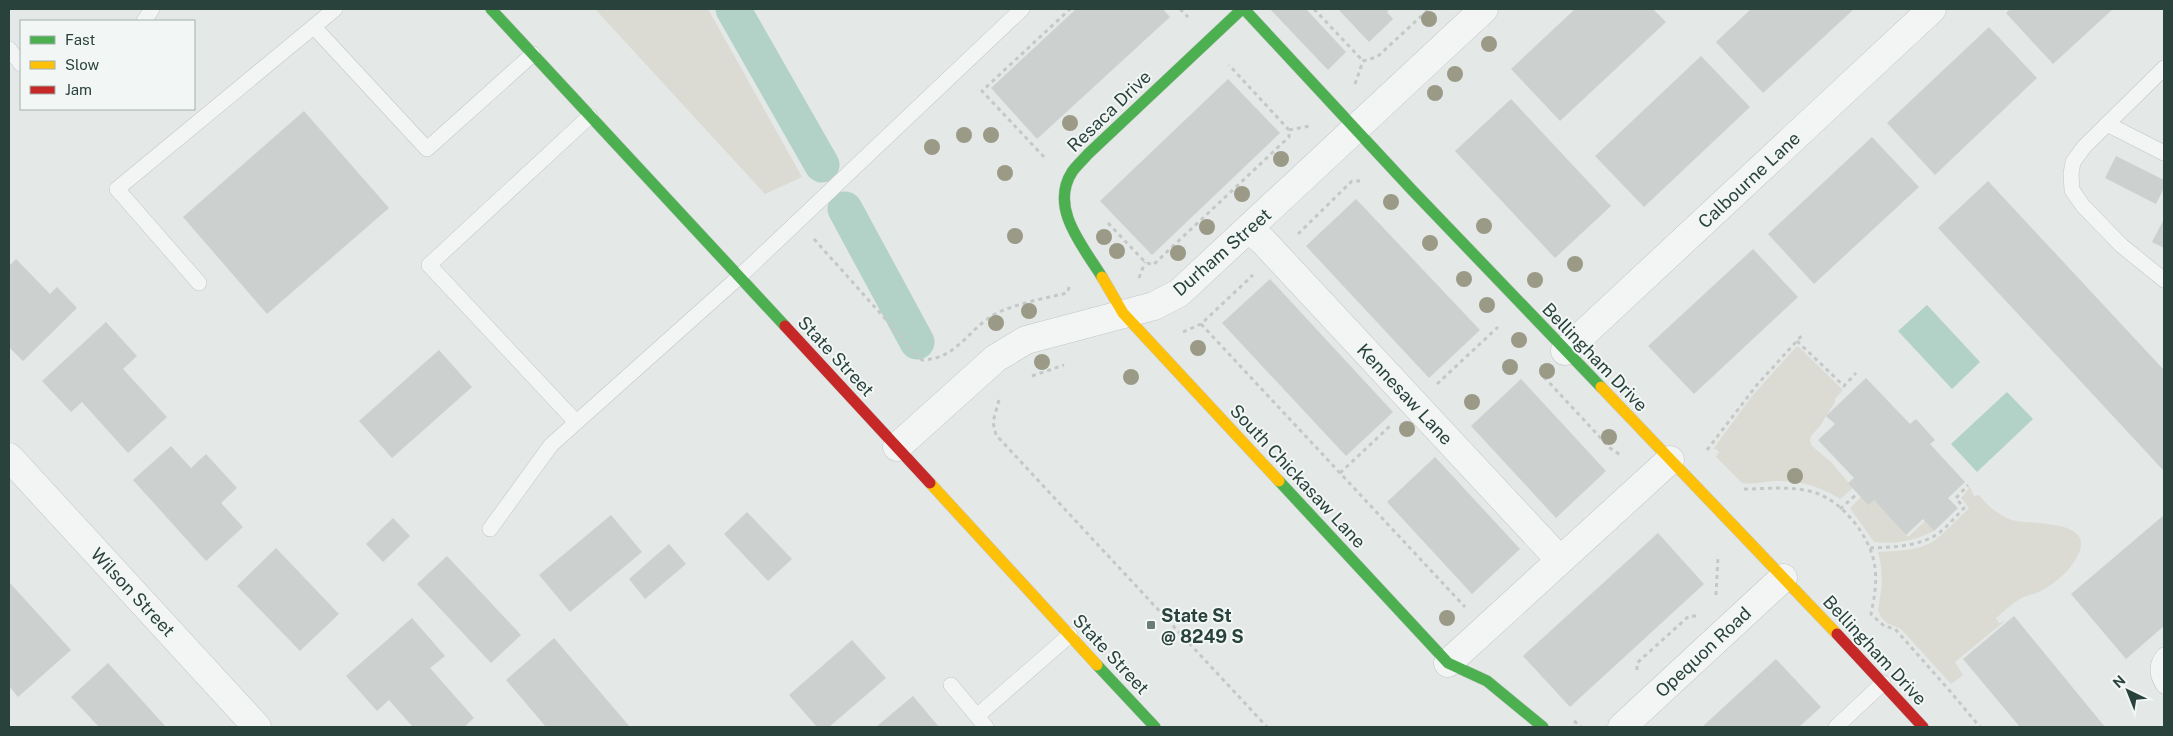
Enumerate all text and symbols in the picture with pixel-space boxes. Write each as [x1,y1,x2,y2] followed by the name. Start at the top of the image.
[20,20,195,110] legend
[65,31,95,48] text: Fast
[65,56,100,73] text: Slow
[1063,66,1155,156] street label: Resaca Drive
[65,81,92,98] text: Jam
[1694,127,1804,233] street label: Calbourne Lane
[1169,204,1275,300] street label: Durham Street
[1538,299,1652,415] street label: Bellingham Drive
[794,312,878,400] street label: State Street
[1353,339,1457,449] street label: Kennesaw Lane
[1226,400,1370,552] street label: South Chickasaw Lane
[87,543,179,641] street label: Wilson Street
[1819,591,1931,709] street label: Bellingham Drive
[1651,602,1755,702] street label: Opequon Road
[1161,605,1244,647] place label: State St @ 8249 S
[1069,610,1153,698] street label: State Street
[1145,619,1157,631] marker: State St @ 8249 S
[2103,666,2153,716] north arrow
[2110,672,2129,691] text: N

